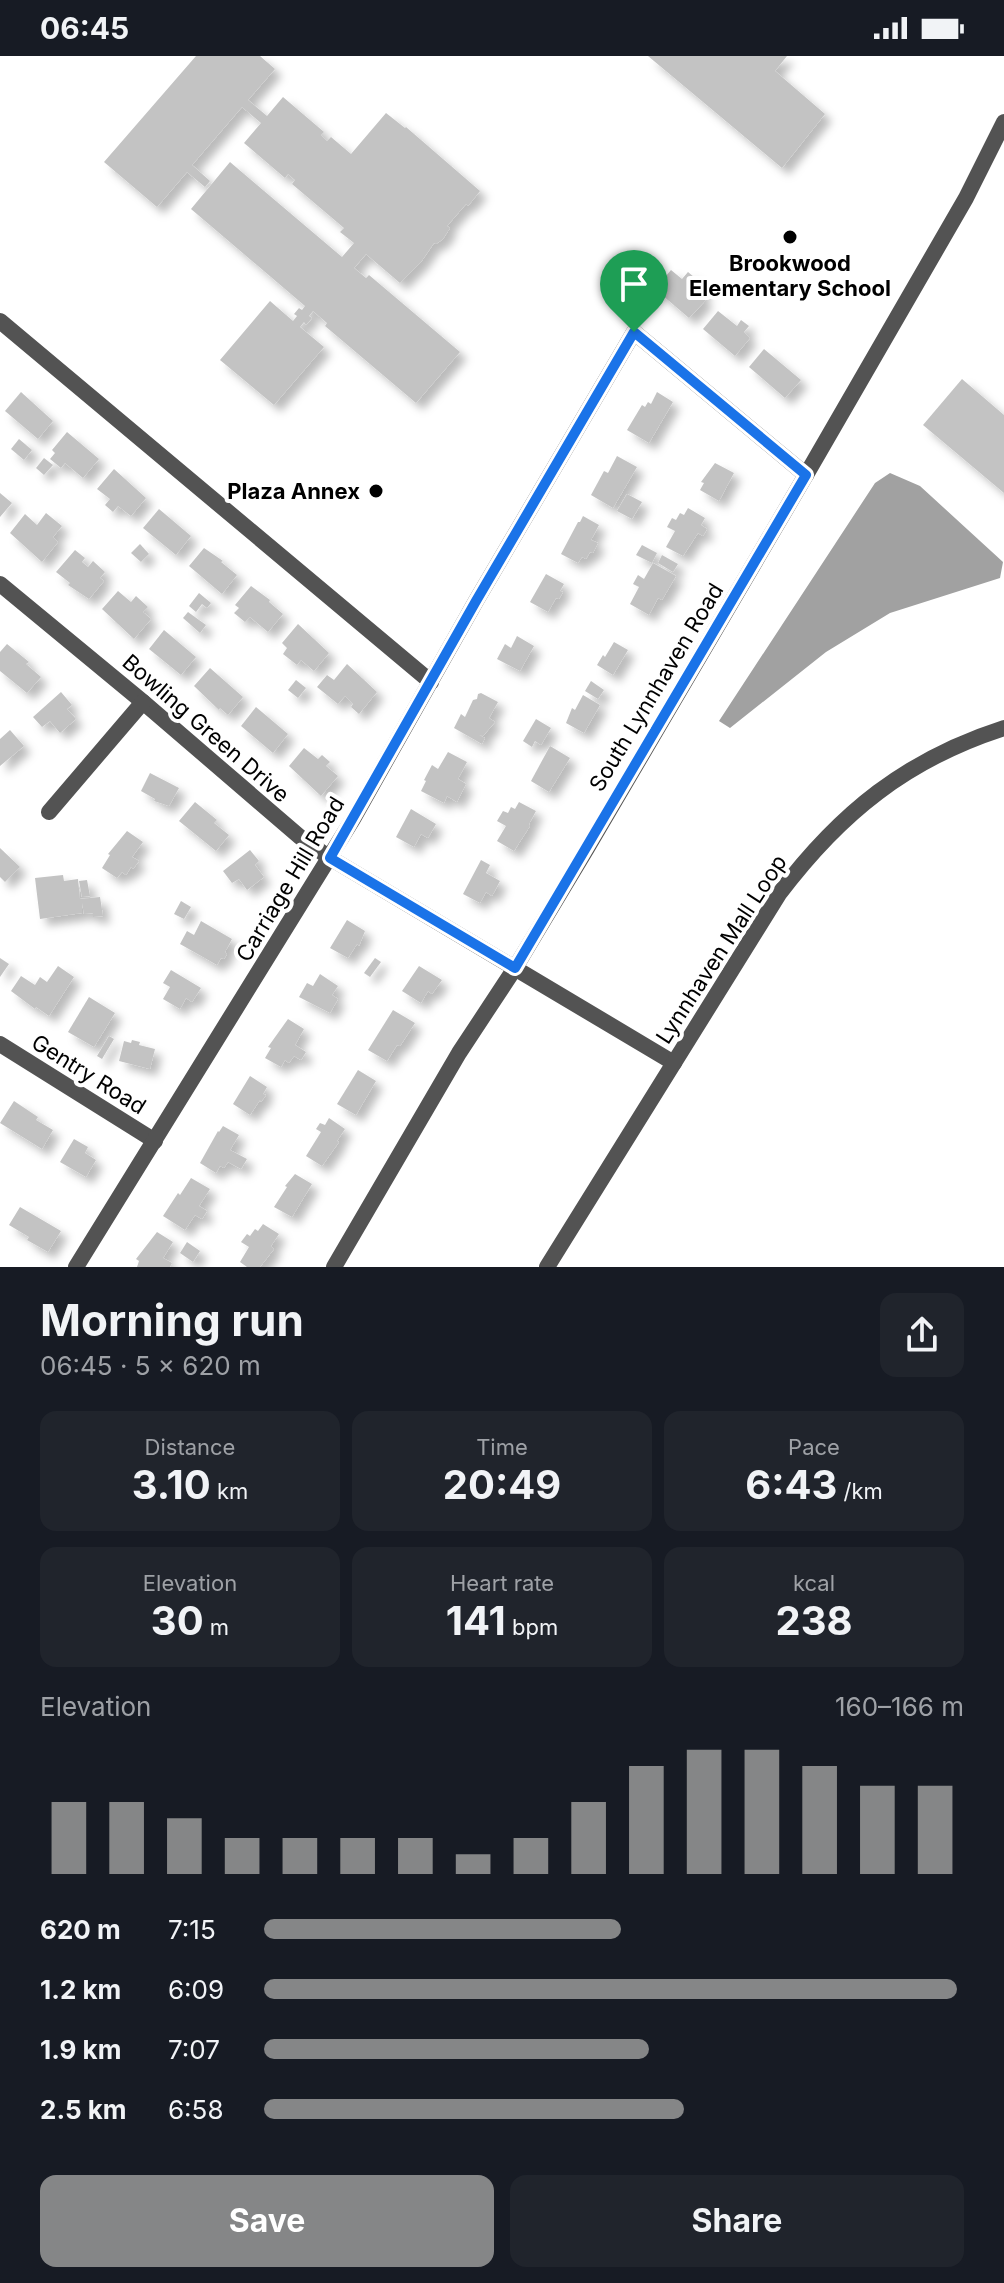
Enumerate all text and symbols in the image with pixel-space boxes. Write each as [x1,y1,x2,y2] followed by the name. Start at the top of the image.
[40,10,129,46] text: 06:45
[781,228,799,246] marker: Brookwood Elementary School
[600,250,668,332] pin
[689,250,891,301] place label: Brookwood Elementary School
[612,262,656,306] icon: arrive
[227,478,360,504] place label: Plaza Annex
[367,482,385,500] marker: Plaza Annex
[584,578,728,796] street label: South Lynnhaven Road
[117,649,295,807] street label: Bowling Green Drive
[231,792,349,966] street label: Carriage Hill Road
[650,850,792,1048] street label: Lynnhaven Mall Loop
[27,1029,151,1119] street label: Gentry Road
[40,1293,304,1347] text: Morning run
[880,1293,964,1377] button: share
[40,1350,261,1381] text: 06:45 · 5 × 620 m
[145,1434,235,1460] text: Distance
[476,1434,528,1460] text: Time
[788,1434,840,1460] text: Pace
[132,1460,211,1509] text: 3.10
[443,1460,561,1509] text: 20:49
[745,1460,837,1509] text: 6:43
[211,1478,248,1504] text: km
[837,1478,883,1504] text: /km
[143,1570,237,1596] text: Elevation
[450,1570,554,1596] text: Heart rate
[793,1570,835,1596] text: kcal
[151,1596,204,1645] text: 30
[446,1596,506,1645] text: 141
[775,1596,853,1645] text: 238
[204,1614,229,1640] text: m
[506,1614,558,1640] text: bpm
[40,1691,151,1722] text: Elevation
[835,1691,964,1722] text: 160–166 m
[40,1914,121,1945] text: 620 m
[168,1914,216,1945] text: 7:15
[40,1974,121,2005] text: 1.2 km
[168,1974,224,2005] text: 6:09
[40,2034,121,2065] text: 1.9 km
[168,2034,220,2065] text: 7:07
[40,2094,126,2125] text: 2.5 km
[168,2094,224,2125] text: 6:58
[40,2175,494,2267] button: Save
[510,2175,964,2267] button: Share

